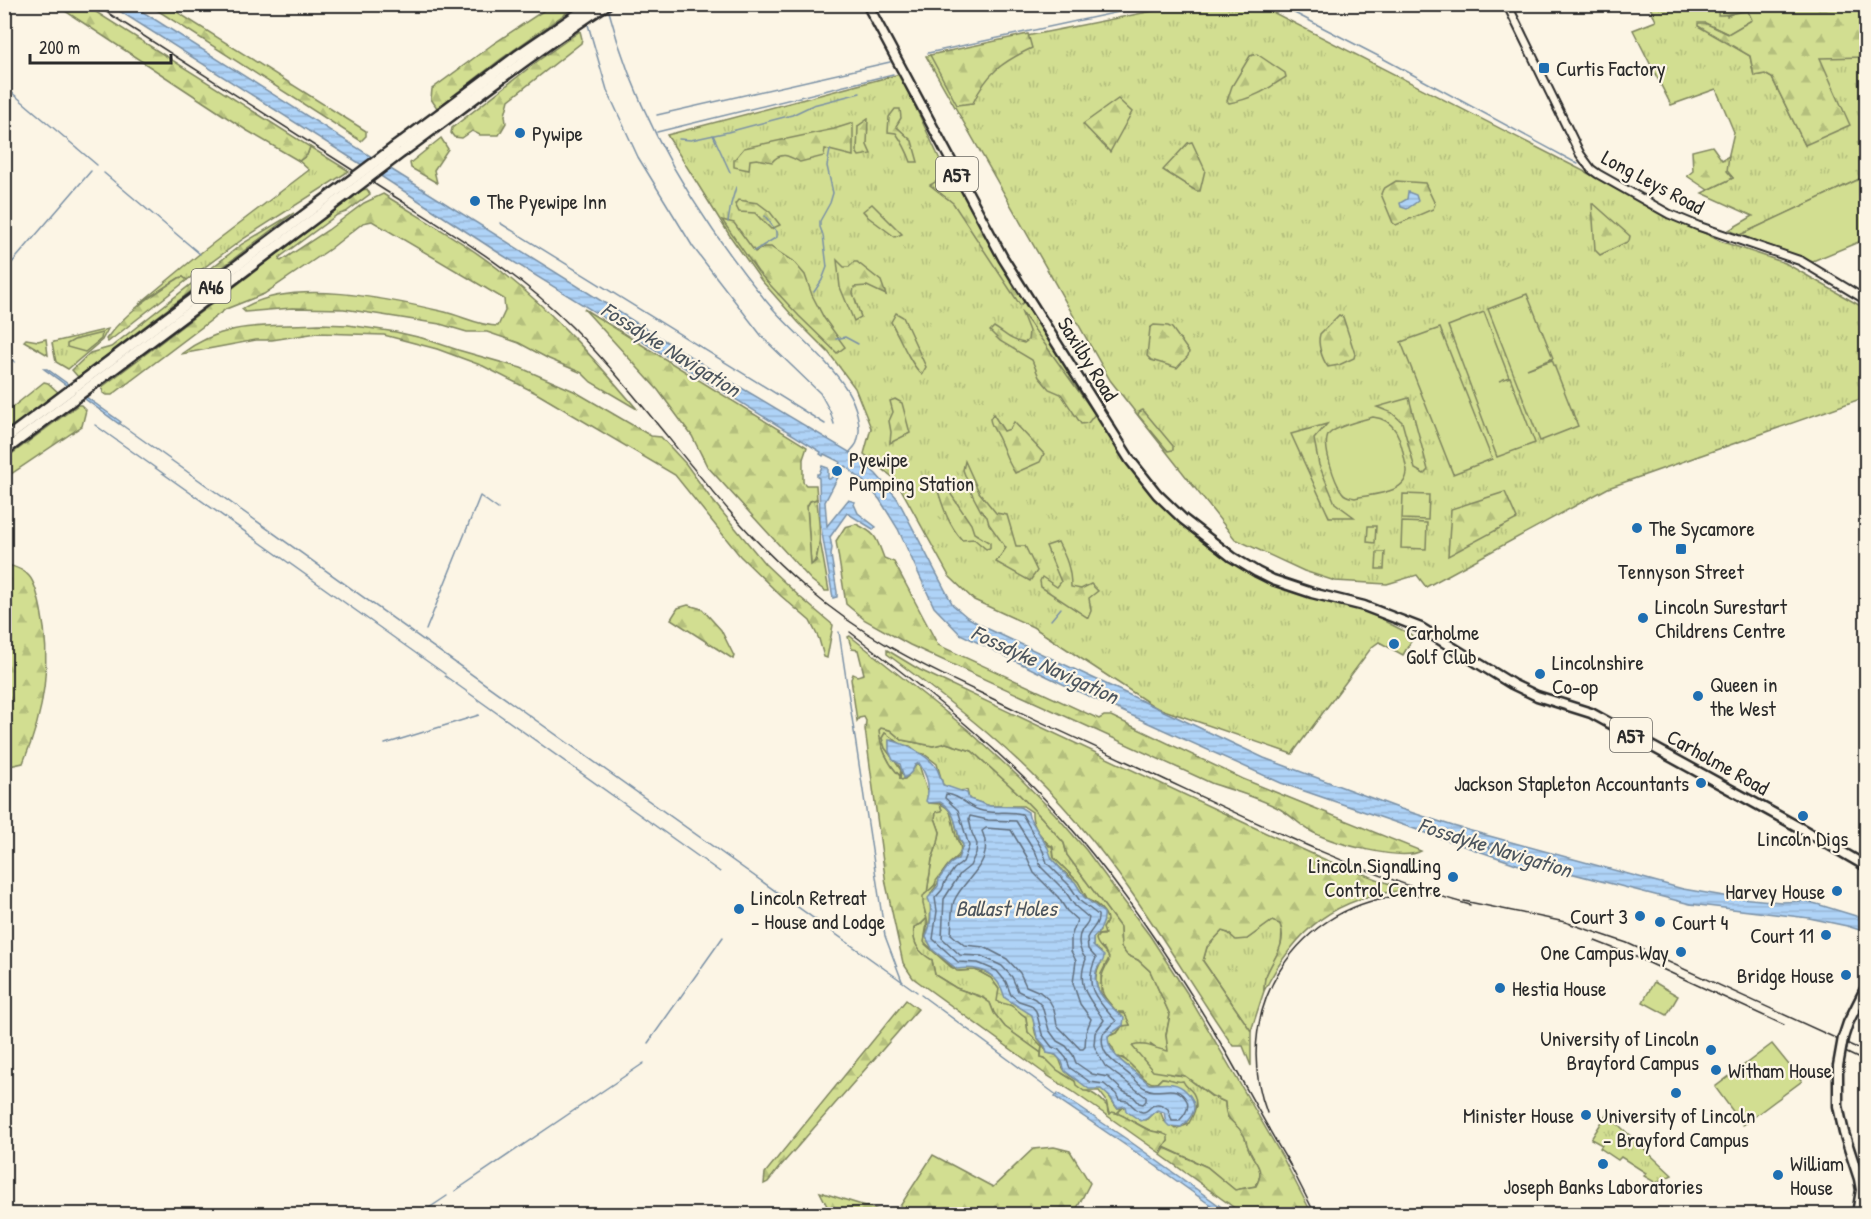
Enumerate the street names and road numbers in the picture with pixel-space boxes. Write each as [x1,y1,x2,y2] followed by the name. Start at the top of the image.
[1597,143,1709,221] street label: Long Leys Road
[936,157,978,191] road number: A57
[192,269,230,303] road number: A46
[1051,311,1125,407] street label: Saxilby Road
[1610,718,1652,752] road number: A57
[1662,722,1774,802] street label: Carholme Road

